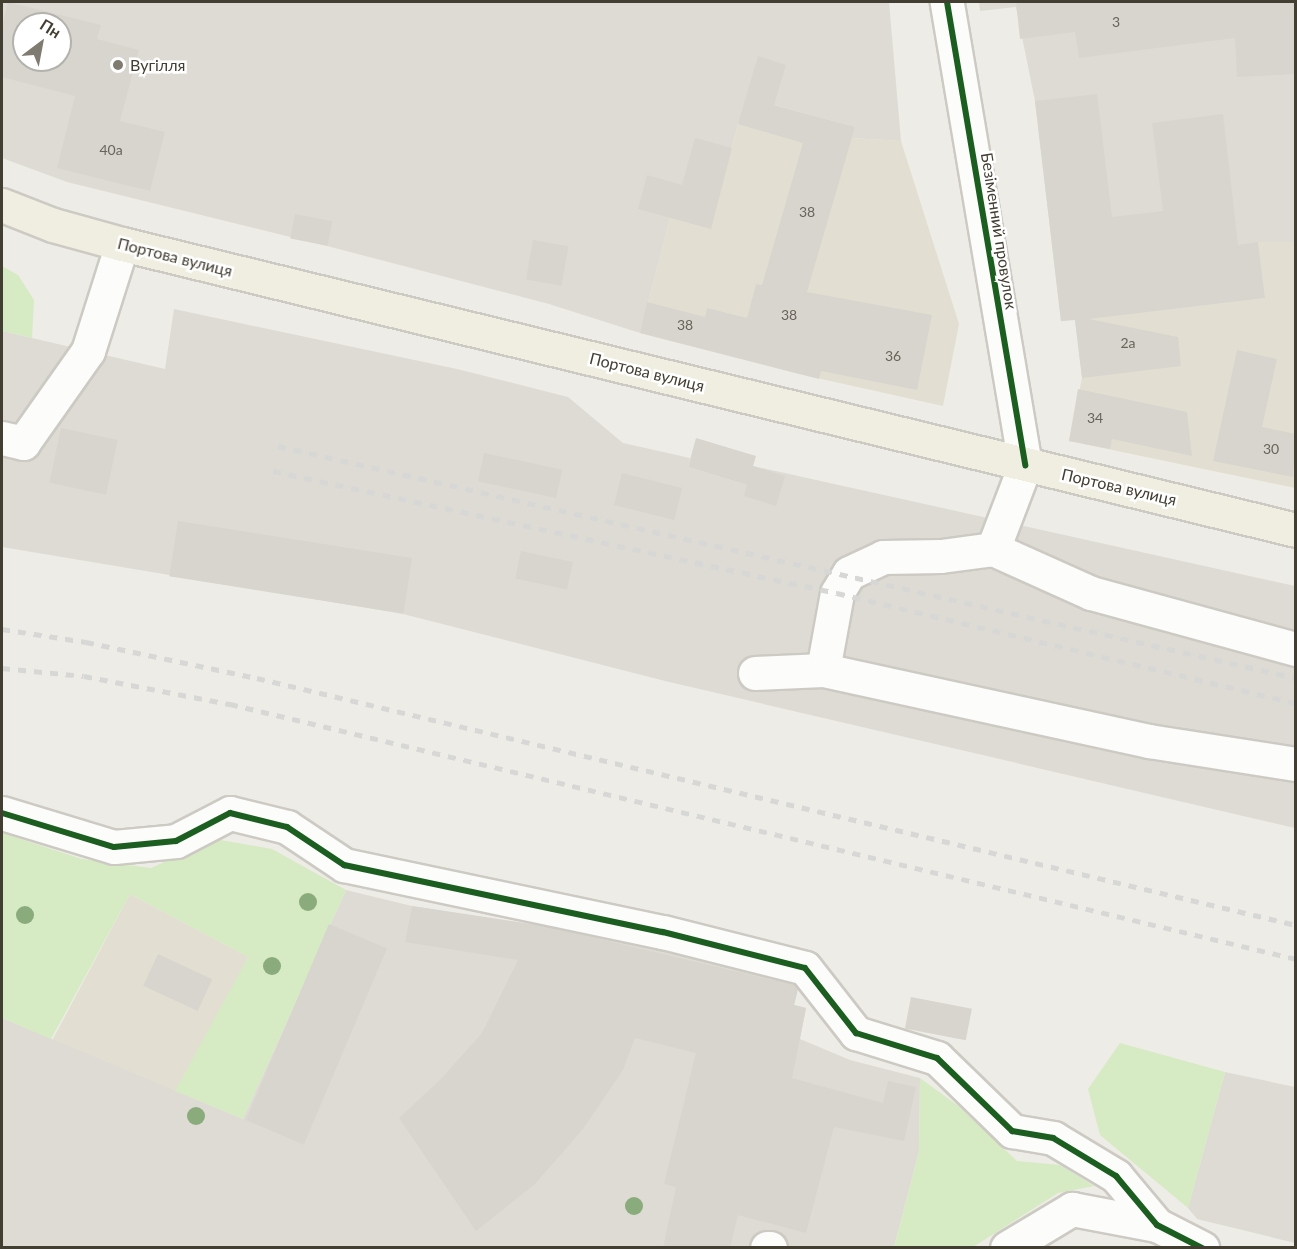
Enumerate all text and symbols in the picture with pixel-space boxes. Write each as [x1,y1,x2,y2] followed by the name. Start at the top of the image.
[12,12,72,72] north arrow
[37,14,65,42] text: Пн
[1112,14,1120,30] house number: 3
[130,55,185,75] place label: Вугілля
[111,58,125,72] marker: Вугілля
[99,142,123,158] house number: 40а
[977,151,1021,311] street label: Безіменний провулок
[799,204,815,220] house number: 38
[116,233,234,281] street label: Портова вулиця
[781,307,797,323] house number: 38
[677,317,693,333] house number: 38
[1120,335,1136,351] house number: 2а
[588,348,706,396] street label: Портова вулиця
[885,348,901,364] house number: 36
[1087,410,1103,426] house number: 34
[1263,441,1279,457] house number: 30
[1060,464,1178,510] street label: Портова вулиця

